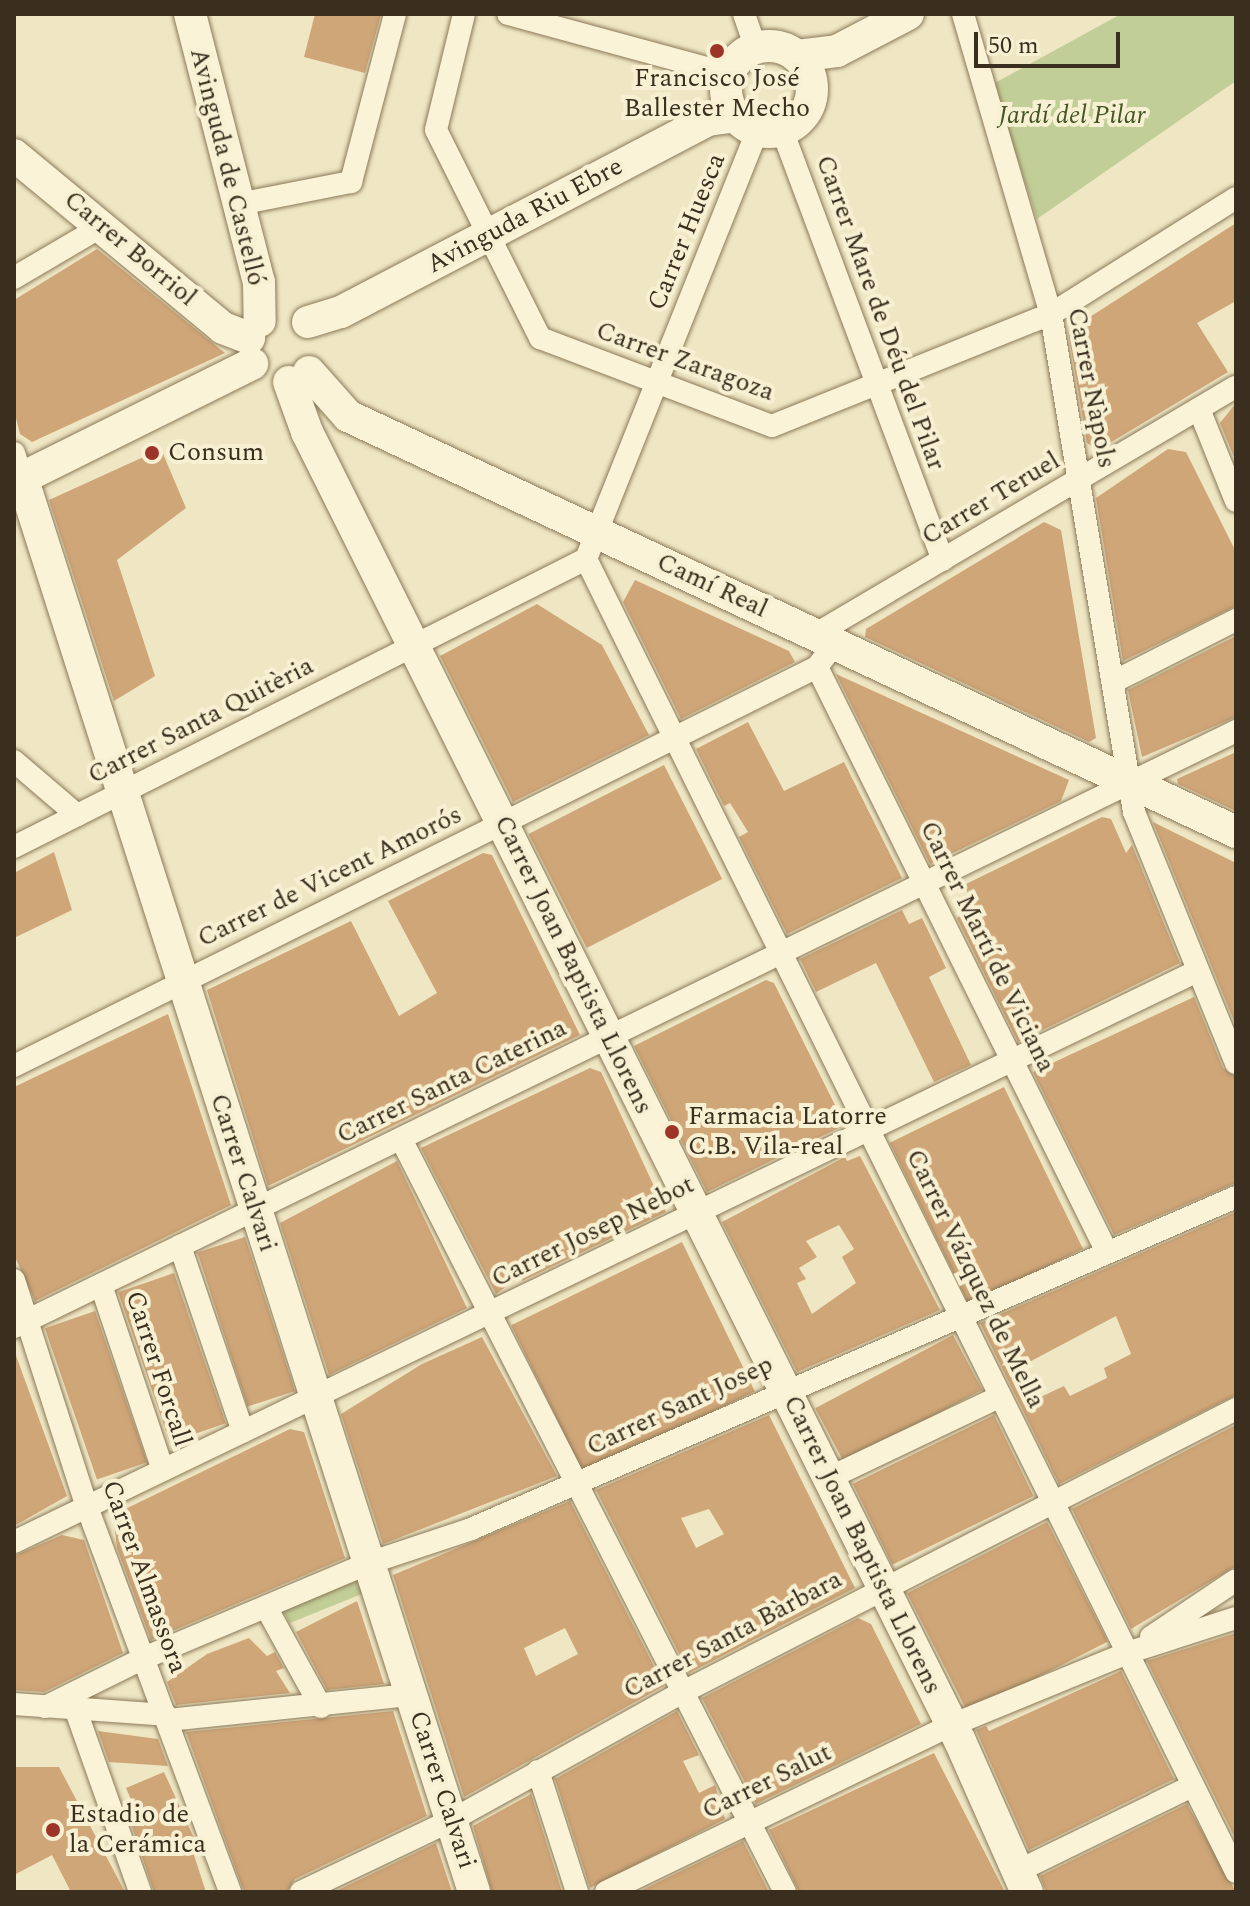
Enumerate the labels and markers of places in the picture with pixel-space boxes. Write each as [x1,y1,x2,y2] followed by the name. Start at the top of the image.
[708,42,726,60] marker: Francisco José Ballester Mecho
[624,63,810,124] place label: Francisco José Ballester Mecho
[168,437,264,469] place label: Consum
[143,444,161,462] marker: Consum
[688,1101,887,1162] place label: Farmacia Latorre C.B. Vila-real
[663,1123,681,1141] marker: Farmacia Latorre C.B. Vila-real
[69,1799,206,1860] place label: Estadio de la Cerámica
[44,1821,62,1839] marker: Estadio de la Cerámica

